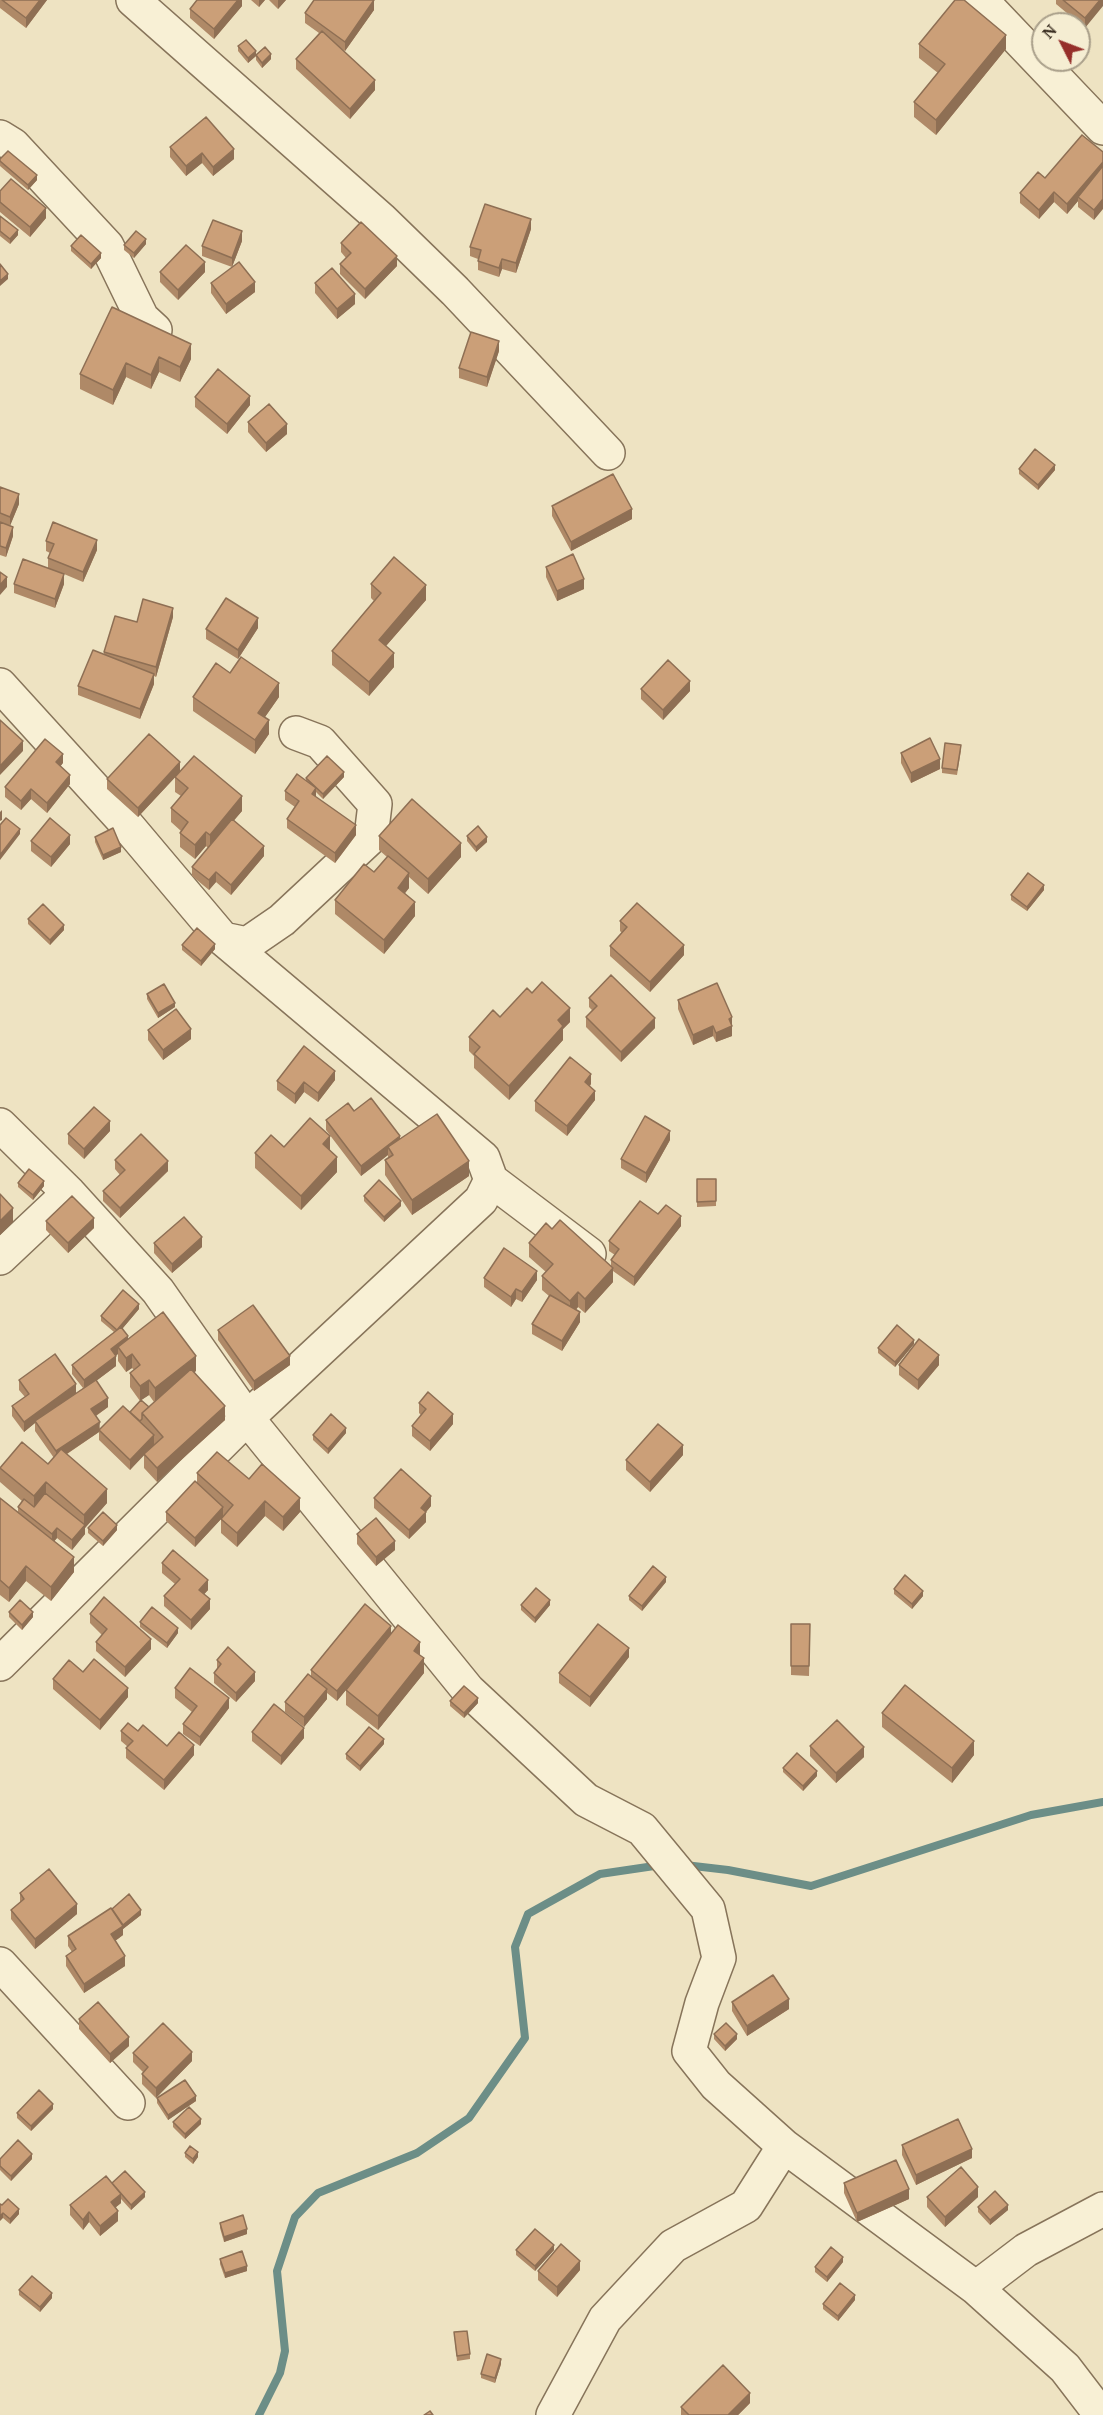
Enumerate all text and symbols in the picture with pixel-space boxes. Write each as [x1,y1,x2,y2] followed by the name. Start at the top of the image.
[1031,12,1091,72] north arrow
[1037,19,1061,43] text: N

